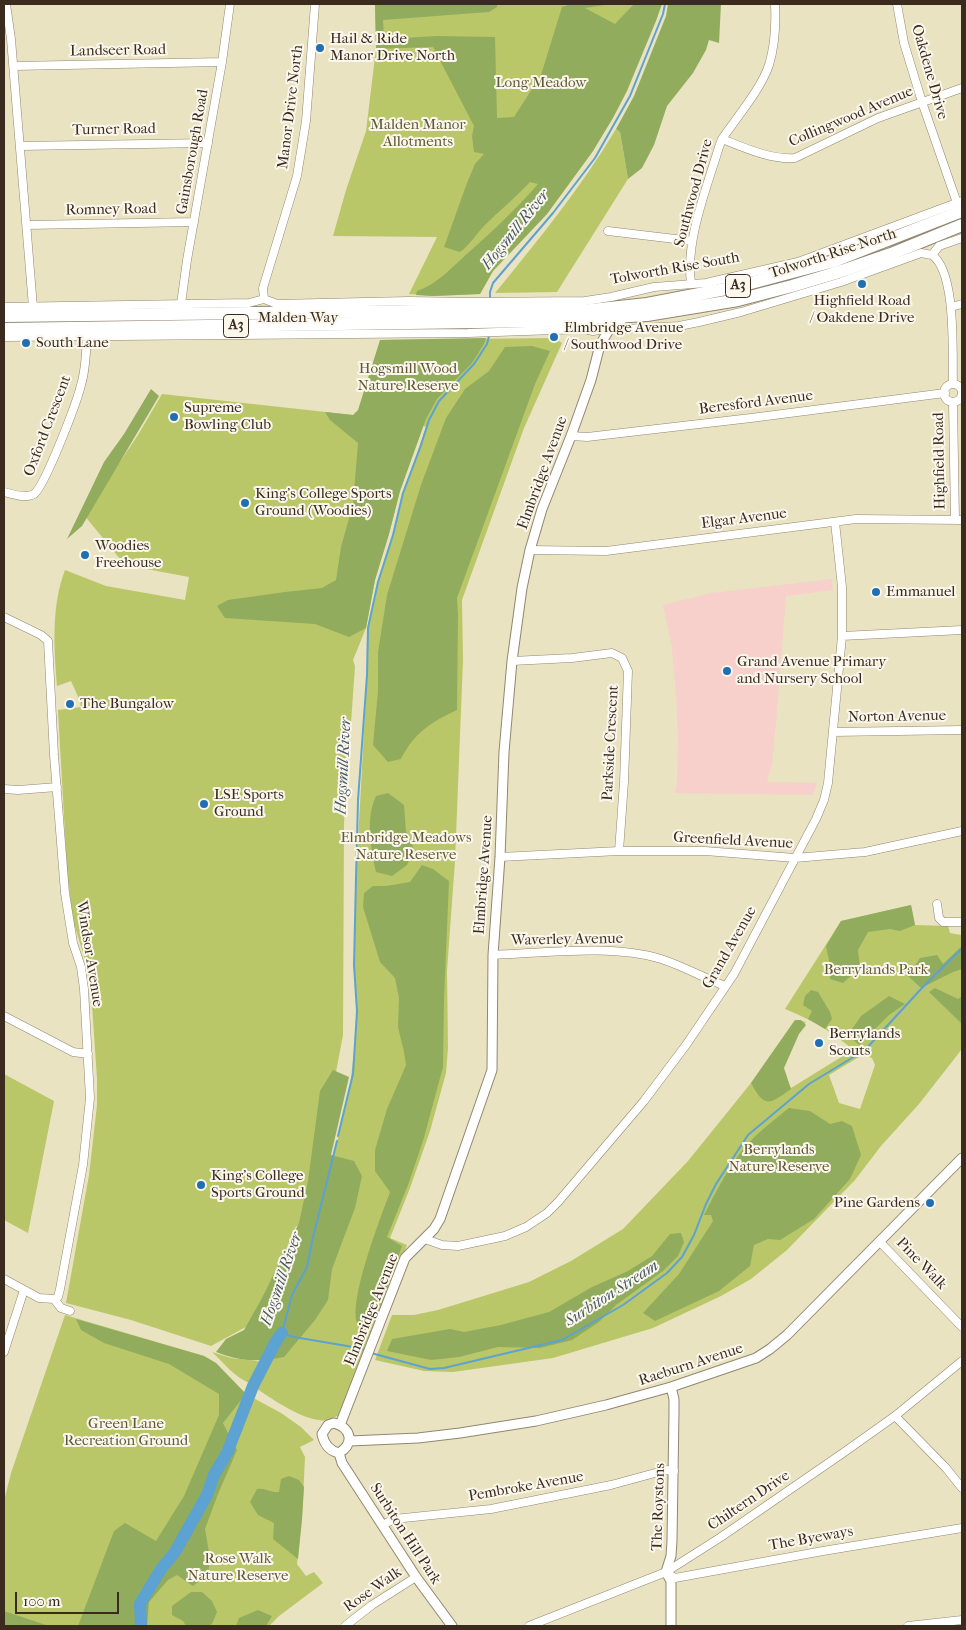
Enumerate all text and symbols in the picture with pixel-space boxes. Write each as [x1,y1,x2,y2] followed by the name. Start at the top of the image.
[907,22,951,122] street label: Oakdene Drive
[330,30,455,65] place label: Hail & Ride Manor Drive North
[70,41,166,61] street label: Landseer Road
[314,42,326,54] marker: Hail & Ride Manor Drive North
[274,44,308,170] street label: Manor Drive North
[495,74,587,92] park label: Long Meadow
[786,83,916,151] street label: Collingwood Avenue
[173,88,213,216] street label: Gainsborough Road
[370,116,466,151] park label: Malden Manor Allotments
[72,120,156,140] street label: Turner Road
[671,137,717,249] street label: Southwood Drive
[478,186,554,274] water label: Hogsmill River
[65,200,157,220] street label: Romney Road
[767,225,899,283] street label: Tolworth Rise North
[609,249,741,289] street label: Tolworth Rise South
[726,274,750,298] road number: A3
[856,278,868,290] marker: Highfield Road / Oakdene Drive
[810,292,914,327] place label: Highfield Road / Oakdene Drive
[258,309,338,327] street label: Malden Way
[224,314,248,338] road number: A3
[564,319,683,354] place label: Elmbridge Avenue / Southwood Drive
[548,331,560,343] marker: Elmbridge Avenue / Southwood Drive
[36,334,109,352] place label: South Lane
[20,337,32,349] marker: South Lane
[358,360,458,395] park label: Hogsmill Wood Nature Reserve
[20,373,76,479] street label: Oxford Crescent
[698,387,814,419] street label: Beresford Avenue
[184,399,271,434] place label: Supreme Bowling Club
[168,411,180,423] marker: Supreme Bowling Club
[930,412,950,510] street label: Highfield Road
[514,414,572,532] street label: Elmbridge Avenue
[255,485,391,520] place label: King's College Sports Ground (Woodies)
[239,497,251,509] marker: King's College Sports Ground (Woodies)
[700,505,788,533] street label: Elgar Avenue
[95,537,161,572] place label: Woodies Freehouse
[79,549,91,561] marker: Woodies Freehouse
[886,583,956,601] place label: Emmanuel
[870,586,882,598] marker: Emmanuel
[737,653,886,688] place label: Grand Avenue Primary and Nursery School
[721,665,733,677] marker: Grand Avenue Primary and Nursery School
[599,685,623,801] street label: Parkside Crescent
[80,695,174,713] place label: The Bungalow
[64,698,76,710] marker: The Bungalow
[848,707,946,727] street label: Norton Avenue
[332,717,356,815] water label: Hogsmill River
[214,786,284,821] place label: LSE Sports Ground
[198,798,210,810] marker: LSE Sports Ground
[471,815,497,935] street label: Elmbridge Avenue
[340,829,472,864] park label: Elmbridge Meadows Nature Reserve
[673,829,793,853] street label: Greenfield Avenue
[72,900,106,1008] street label: Windsor Avenue
[699,904,761,992] street label: Grand Avenue
[511,930,623,950] street label: Waverley Avenue
[824,961,928,979] park label: Berrylands Park
[829,1025,900,1060] place label: Berrylands Scouts
[813,1037,825,1049] marker: Berrylands Scouts
[729,1141,829,1176] park label: Berrylands Nature Reserve
[211,1167,305,1202] place label: King's College Sports Ground
[195,1179,207,1191] marker: King's College Sports Ground
[834,1194,920,1212] place label: Pine Gardens
[924,1197,936,1209] marker: Pine Gardens
[257,1230,307,1328] water label: Hogsmill River
[892,1234,950,1294] street label: Pine Walk
[341,1251,403,1369] street label: Elmbridge Avenue
[562,1257,662,1331] water label: Surbiton Stream
[637,1340,745,1390] street label: Raeburn Avenue
[64,1415,188,1450] park label: Green Lane Recreation Ground
[648,1463,670,1551] street label: The Roystons
[705,1467,793,1535] street label: Chiltern Drive
[467,1468,585,1506] street label: Pembroke Avenue
[366,1480,444,1588] street label: Surbiton Hill Park
[767,1523,855,1555] street label: The Byeways
[188,1550,288,1585] park label: Rose Walk Nature Reserve
[340,1563,406,1617] street label: Rose Walk
[18,1582,121,1614] scale bar
[23,1592,61,1610] text: 100 m

